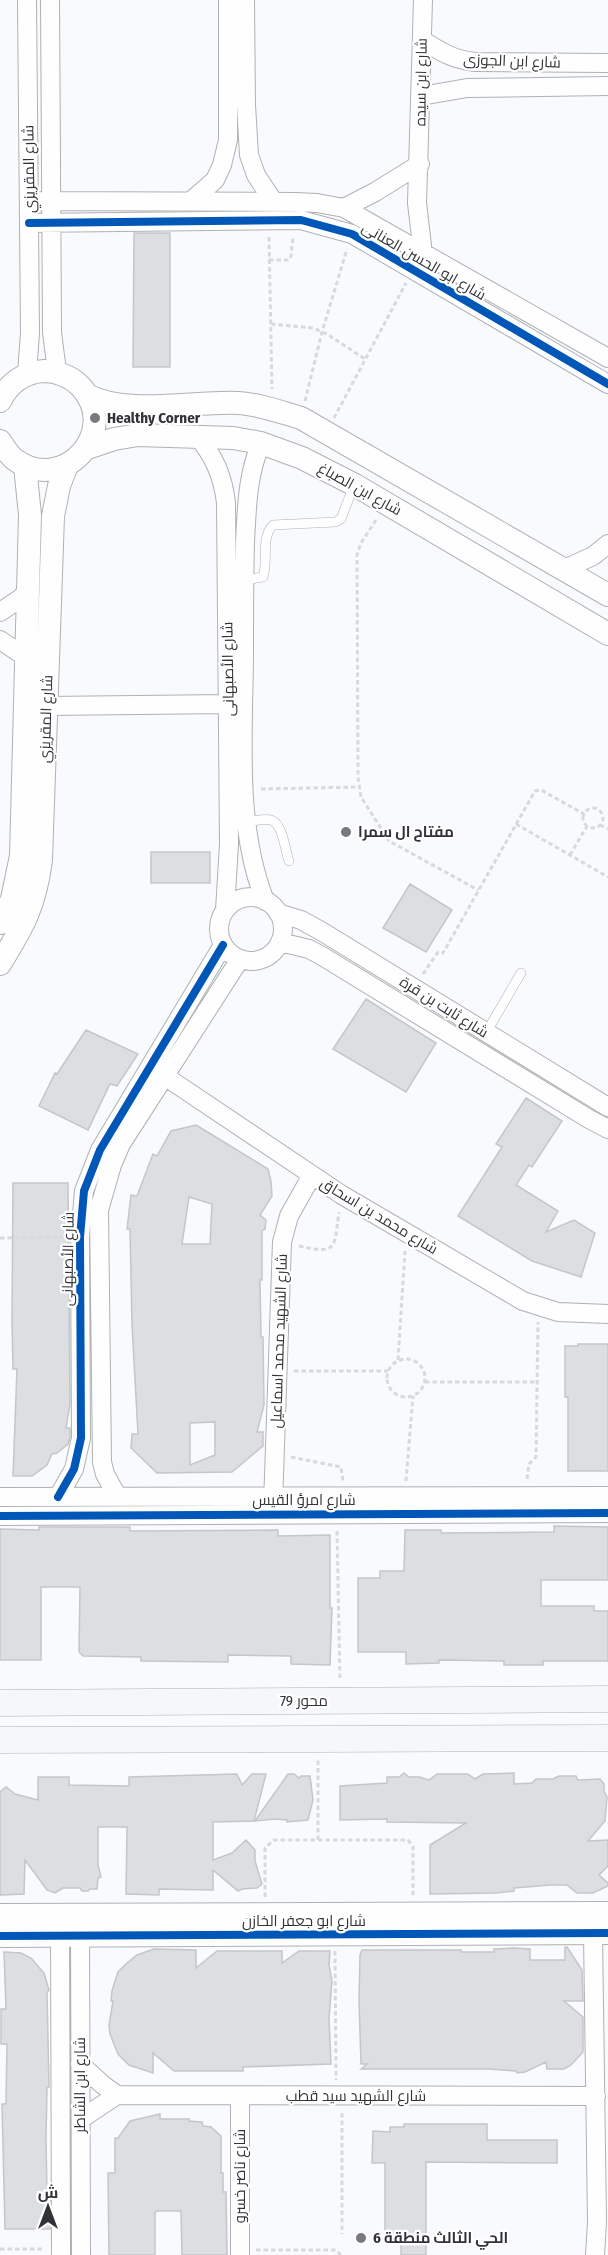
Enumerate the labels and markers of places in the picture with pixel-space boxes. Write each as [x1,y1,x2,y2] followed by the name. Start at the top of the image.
[107,409,201,427] place label: Healthy Corner
[88,411,102,425] marker: Healthy Corner
[358,823,454,842] place label: مفتاح ال سمرا
[339,825,353,839] marker: مفتاح ال سمرا
[373,2229,508,2250] place label: الحي الثالث منطقة 6
[354,2231,368,2245] marker: الحي الثالث منطقة 6

